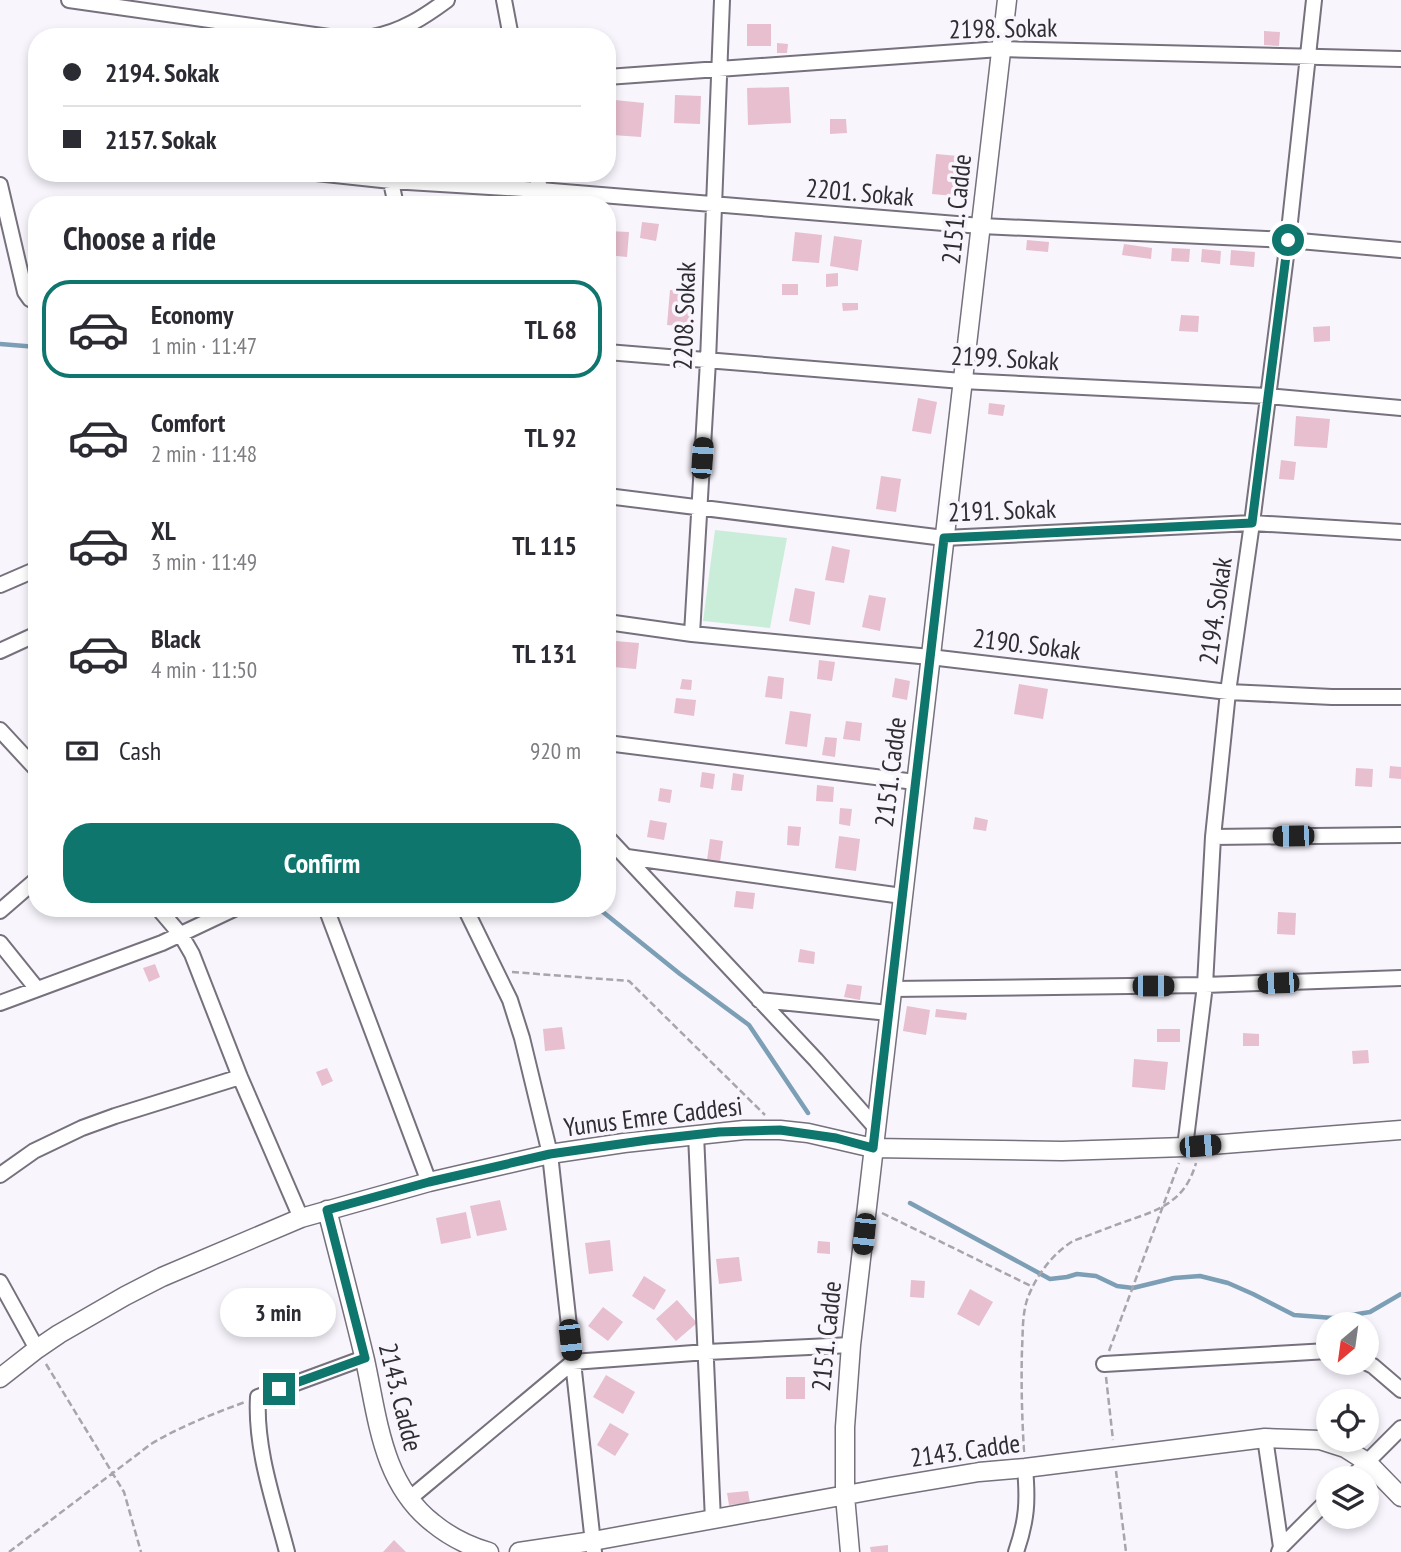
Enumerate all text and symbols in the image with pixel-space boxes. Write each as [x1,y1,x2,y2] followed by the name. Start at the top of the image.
[949,11,1057,45] street label: 2198. Sokak
[105,56,219,89] text: 2194. Sokak
[105,123,217,156] text: 2157. Sokak
[934,152,978,266] street label: 2151. Cadde
[805,171,915,213] street label: 2201. Sokak
[63,217,216,259] text: Choose a ride
[1272,224,1304,256] route start
[666,261,702,371] street label: 2208. Sokak
[67,298,130,361] icon: car
[151,298,233,331] text: Economy
[525,313,577,346] text: TL 68
[151,331,257,360] text: 1 min · 11:47
[950,339,1060,377] street label: 2199. Sokak
[67,406,130,469] icon: car
[151,406,225,439] text: Comfort
[525,421,577,454] text: TL 92
[691,436,714,480] car
[151,439,257,468] text: 2 min · 11:48
[947,492,1057,528] street label: 2191. Sokak
[67,514,130,577] icon: car
[151,514,176,547] text: XL
[512,529,577,562] text: TL 115
[151,547,257,576] text: 3 min · 11:49
[1191,555,1239,667] street label: 2194. Sokak
[971,621,1083,667] street label: 2190. Sokak
[67,622,130,685] icon: car
[151,622,201,655] text: Black
[512,637,577,670] text: TL 131
[151,655,257,684] text: 4 min · 11:50
[867,715,913,829] street label: 2151. Cadde
[63,732,101,770] icon: cash
[119,734,161,767] text: Cash
[530,736,581,765] text: 920 m
[63,823,581,903] button: Confirm
[1272,825,1315,847] car
[1257,972,1300,994] car
[1133,976,1175,997] car
[562,1089,744,1143] street label: Yunus Emre Caddesi
[1179,1134,1222,1158] car
[852,1212,877,1256] car
[804,1279,848,1393] street label: 2151. Cadde
[221,1288,337,1336] callout: 3 min
[255,1298,301,1327] text: 3 min
[1316,1312,1379,1376] north arrow
[1316,1312,1379,1529] map controls
[558,1318,583,1362] car
[372,1339,430,1455] street label: 2143. Cadde
[263,1373,295,1405] route end
[1316,1389,1379,1452] button: locate
[908,1426,1022,1474] street label: 2143. Cadde
[1316,1466,1379,1529] button: layers

